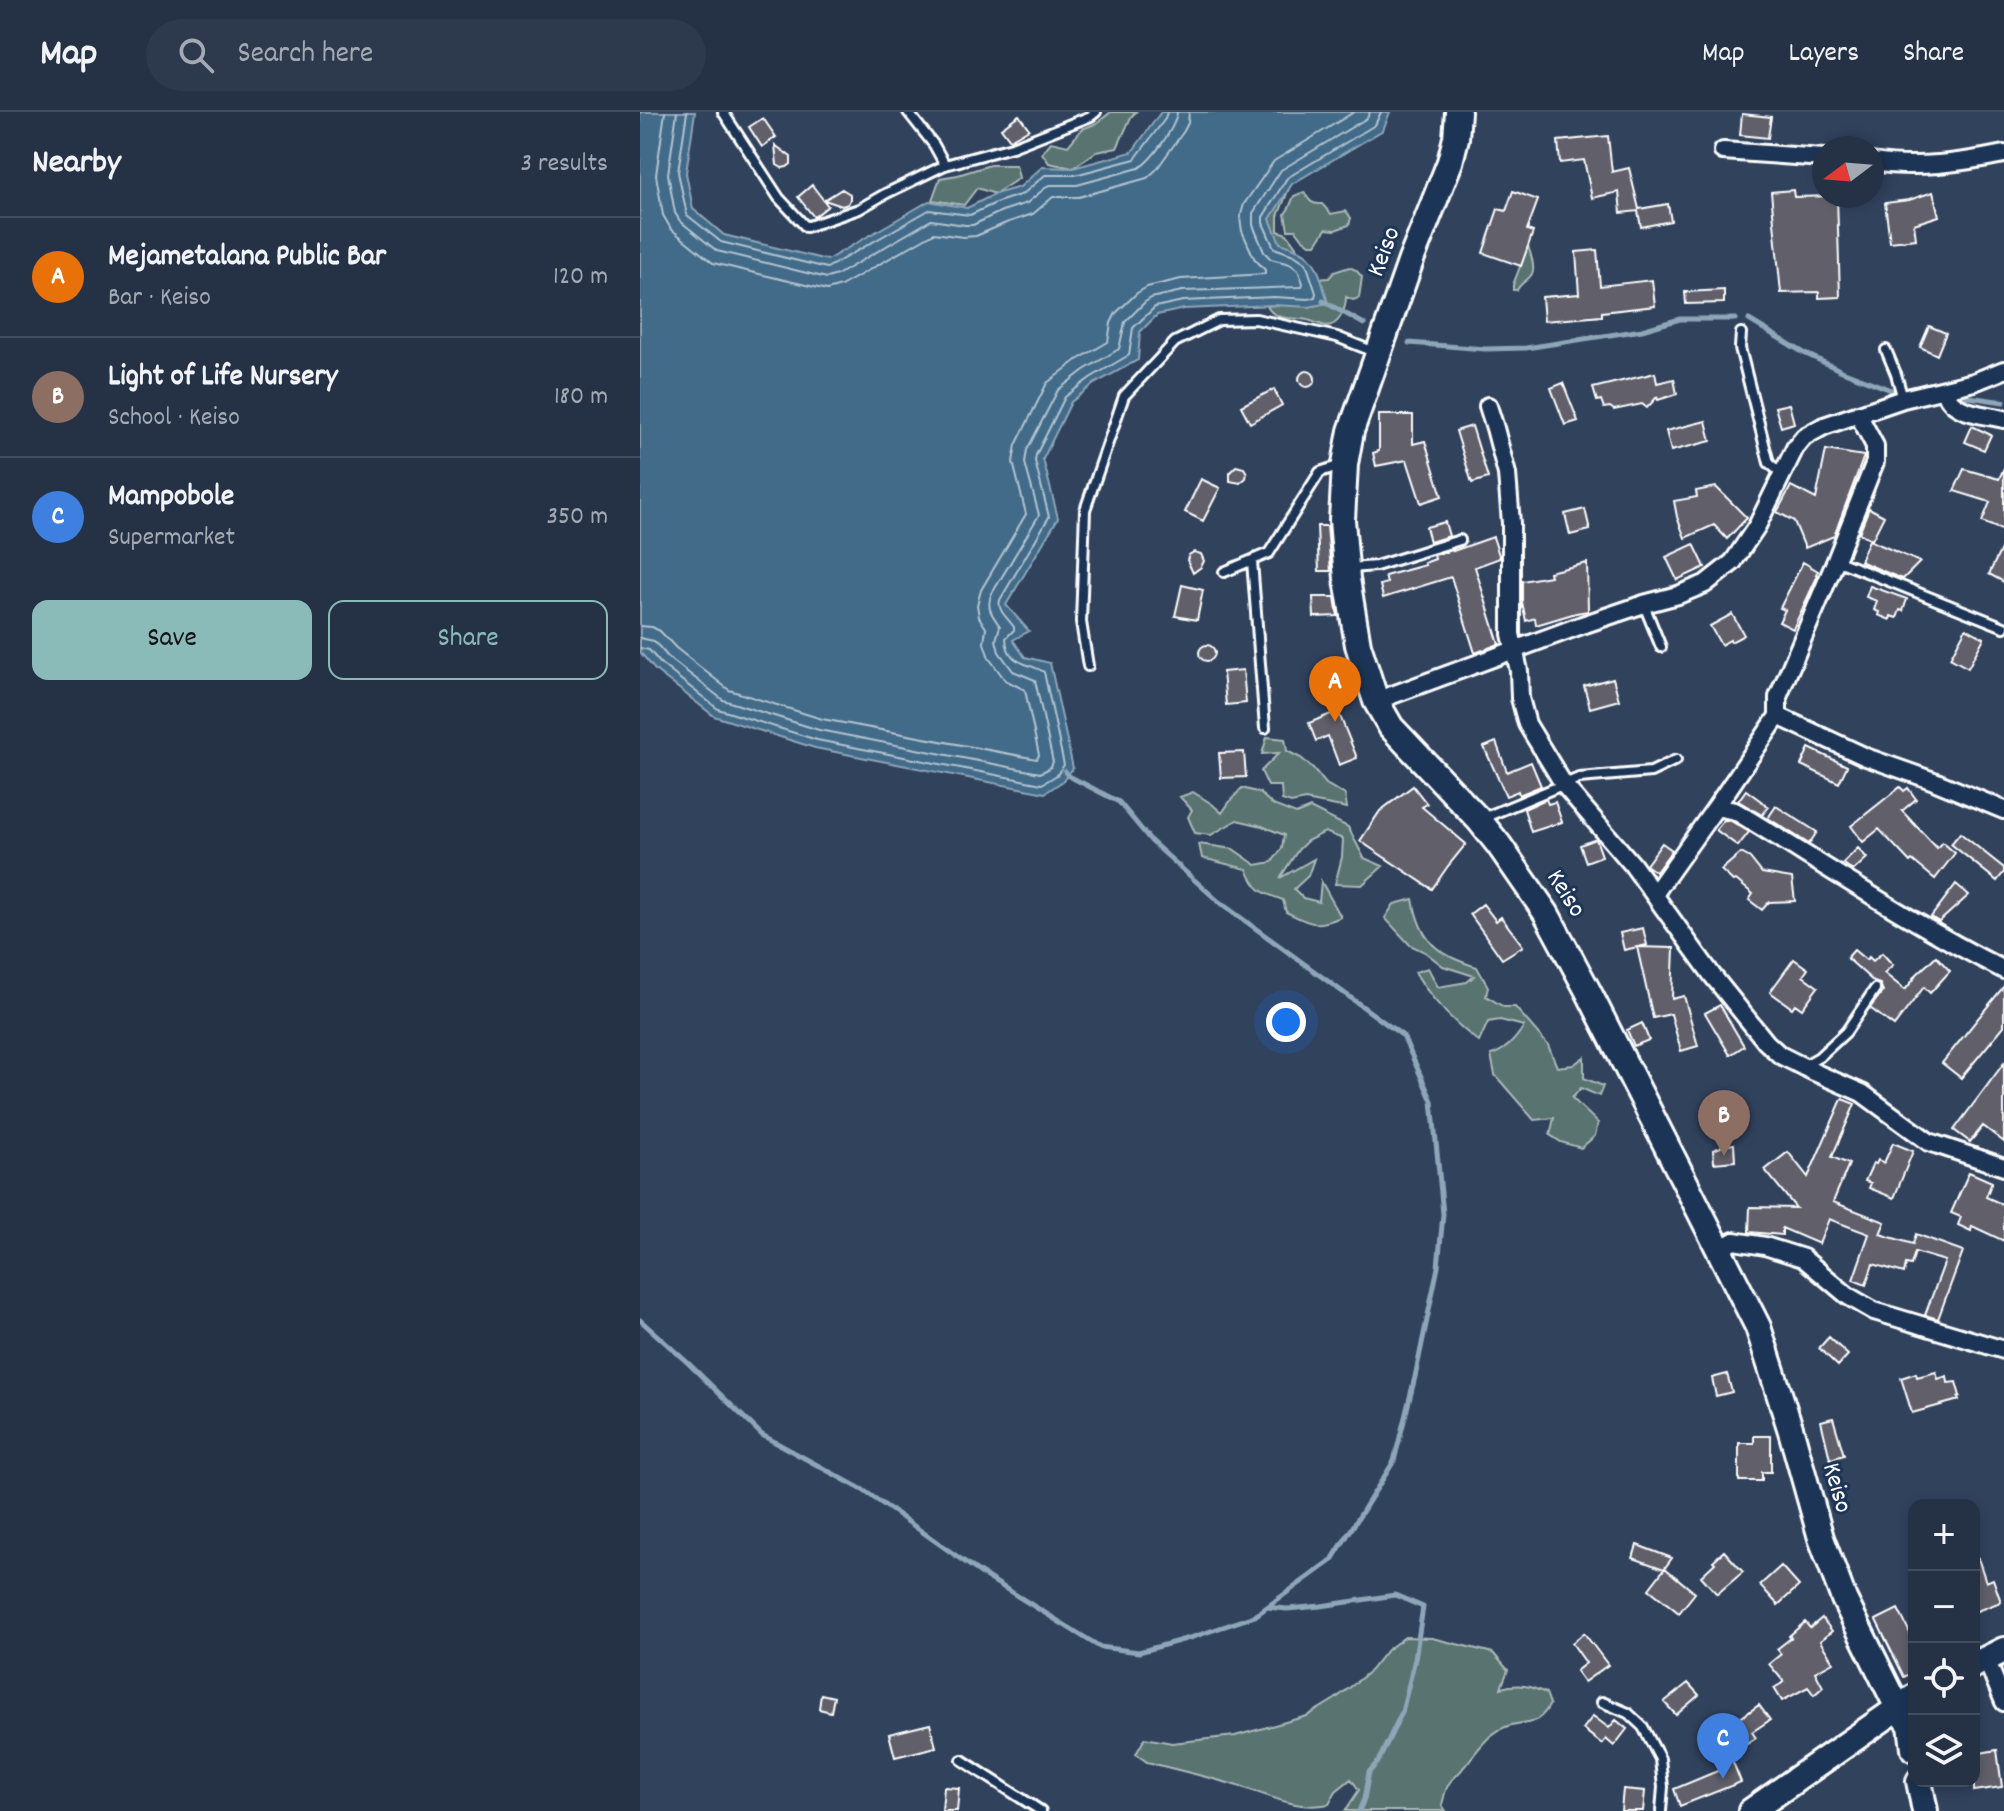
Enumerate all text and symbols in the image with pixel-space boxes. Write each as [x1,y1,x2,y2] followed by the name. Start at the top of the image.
[146,19,706,91] search box
[40,28,98,83] text: Map
[174,33,218,77] icon: search
[238,34,373,77] text: Search here
[1702,35,1745,75] text: Map
[1789,35,1859,75] text: Layers
[1903,35,1964,75] text: Share
[1812,136,1884,208] north arrow
[32,140,121,189] text: Nearby
[521,146,608,183] text: 3 results
[1359,222,1411,282] street label: Keiso
[108,237,386,280] text: Mejametalana Public Bar
[51,259,65,296] text: A
[553,259,608,296] text: 120 m
[108,280,211,317] text: Bar · Keiso
[108,357,338,400] text: Light of Life Nursery
[52,379,64,416] text: B
[554,379,608,416] text: 180 m
[108,400,240,437] text: School · Keiso
[108,477,234,520] text: Mampobole
[52,499,64,536] text: C
[546,499,608,536] text: 350 m
[108,520,235,557] text: Supermarket
[32,600,312,680] button: Save
[328,600,608,680] button: Share
[1309,656,1361,722] pin: A
[1536,863,1594,925] street label: Keiso
[1266,1002,1306,1042] your location
[1698,1090,1750,1156] pin: B
[1811,1459,1861,1517] street label: Keiso
[1908,1499,1980,1787] map controls
[1908,1499,1980,1571] button: +
[1908,1571,1980,1643] button: −
[1908,1643,1980,1715] button: locate
[1697,1713,1749,1779] pin: C
[1908,1715,1980,1787] button: layers

